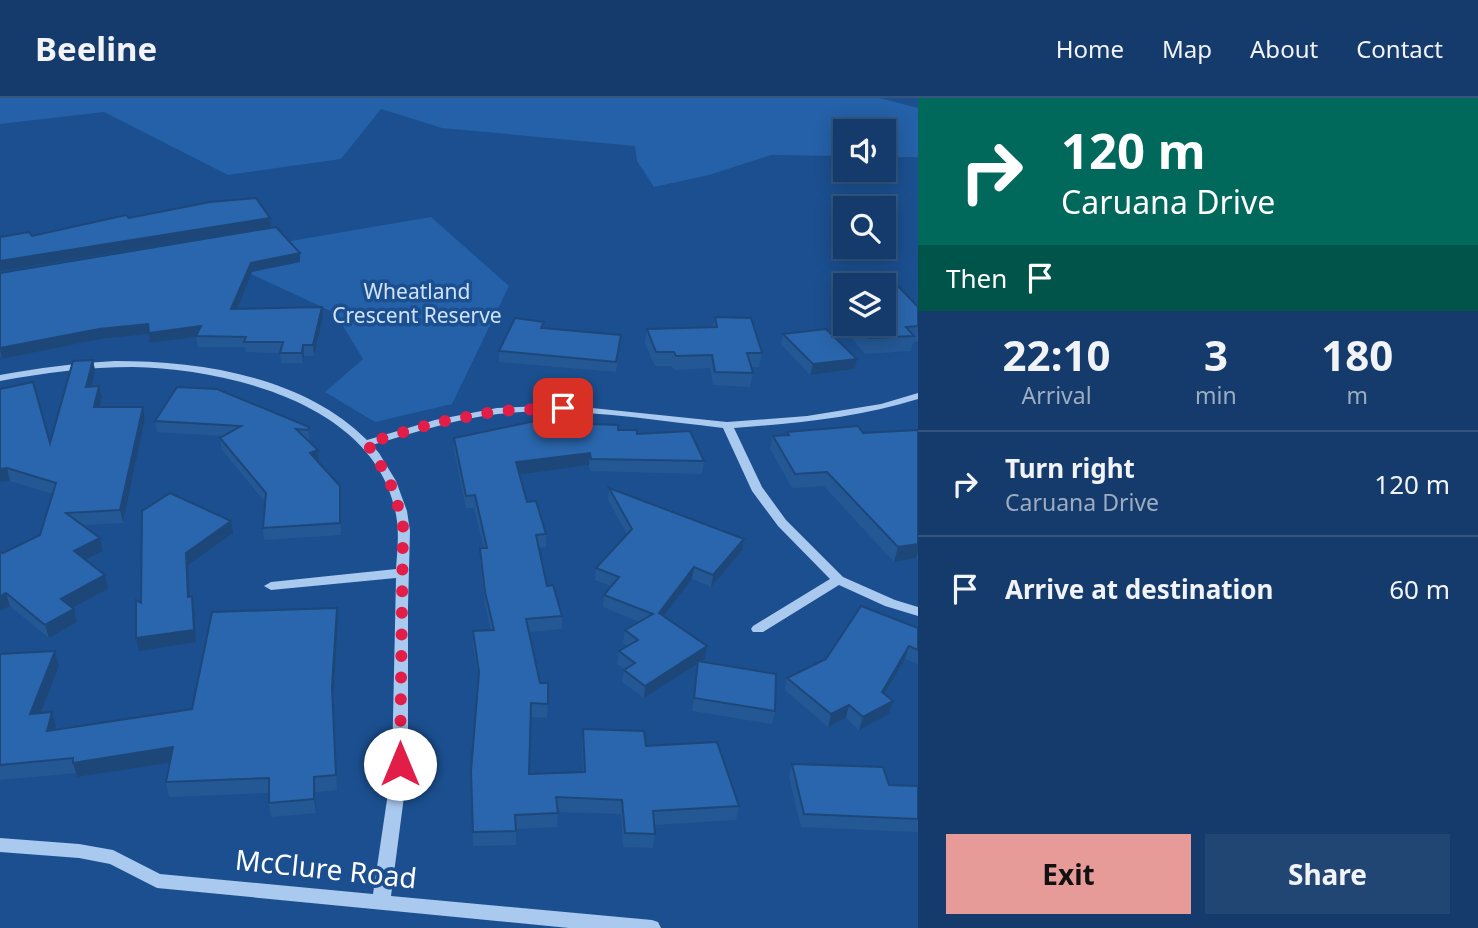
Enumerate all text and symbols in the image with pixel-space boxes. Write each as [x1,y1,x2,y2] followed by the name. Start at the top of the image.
[35,26,157,71] text: Beeline
[1056,32,1124,65] text: Home
[1162,32,1212,65] text: Map
[1250,32,1318,65] text: About
[1356,32,1443,65] text: Contact
[1061,117,1206,183] text: 120 m
[833,119,896,336] map controls
[833,119,896,182] button: sound
[946,126,1037,217] icon: right
[1061,180,1275,223] text: Caruana Drive
[833,196,896,259] button: search
[1021,259,1059,297] icon: arrive
[946,260,1007,296] text: Then
[833,273,896,336] button: layers
[332,277,502,329] park label: Wheatland Crescent Reserve
[1003,326,1110,383] text: 22:10
[1204,326,1228,383] text: 3
[1321,326,1393,383] text: 180
[533,378,593,438] pin
[1021,379,1092,411] text: Arrival
[1195,379,1237,411] text: min
[1347,379,1368,411] text: m
[544,389,582,427] icon: arrive
[1005,450,1135,486] text: Turn right
[946,465,984,503] icon: right
[1374,466,1450,502] text: 120 m
[1005,486,1159,518] text: Caruana Drive
[946,570,984,608] icon: arrive
[1005,571,1274,607] text: Arrive at destination
[1389,571,1450,607] text: 60 m
[363,727,437,801] position arrow
[946,834,1191,914] button: Exit
[1205,834,1450,914] button: Share
[233,840,419,896] street label: McClure Road

